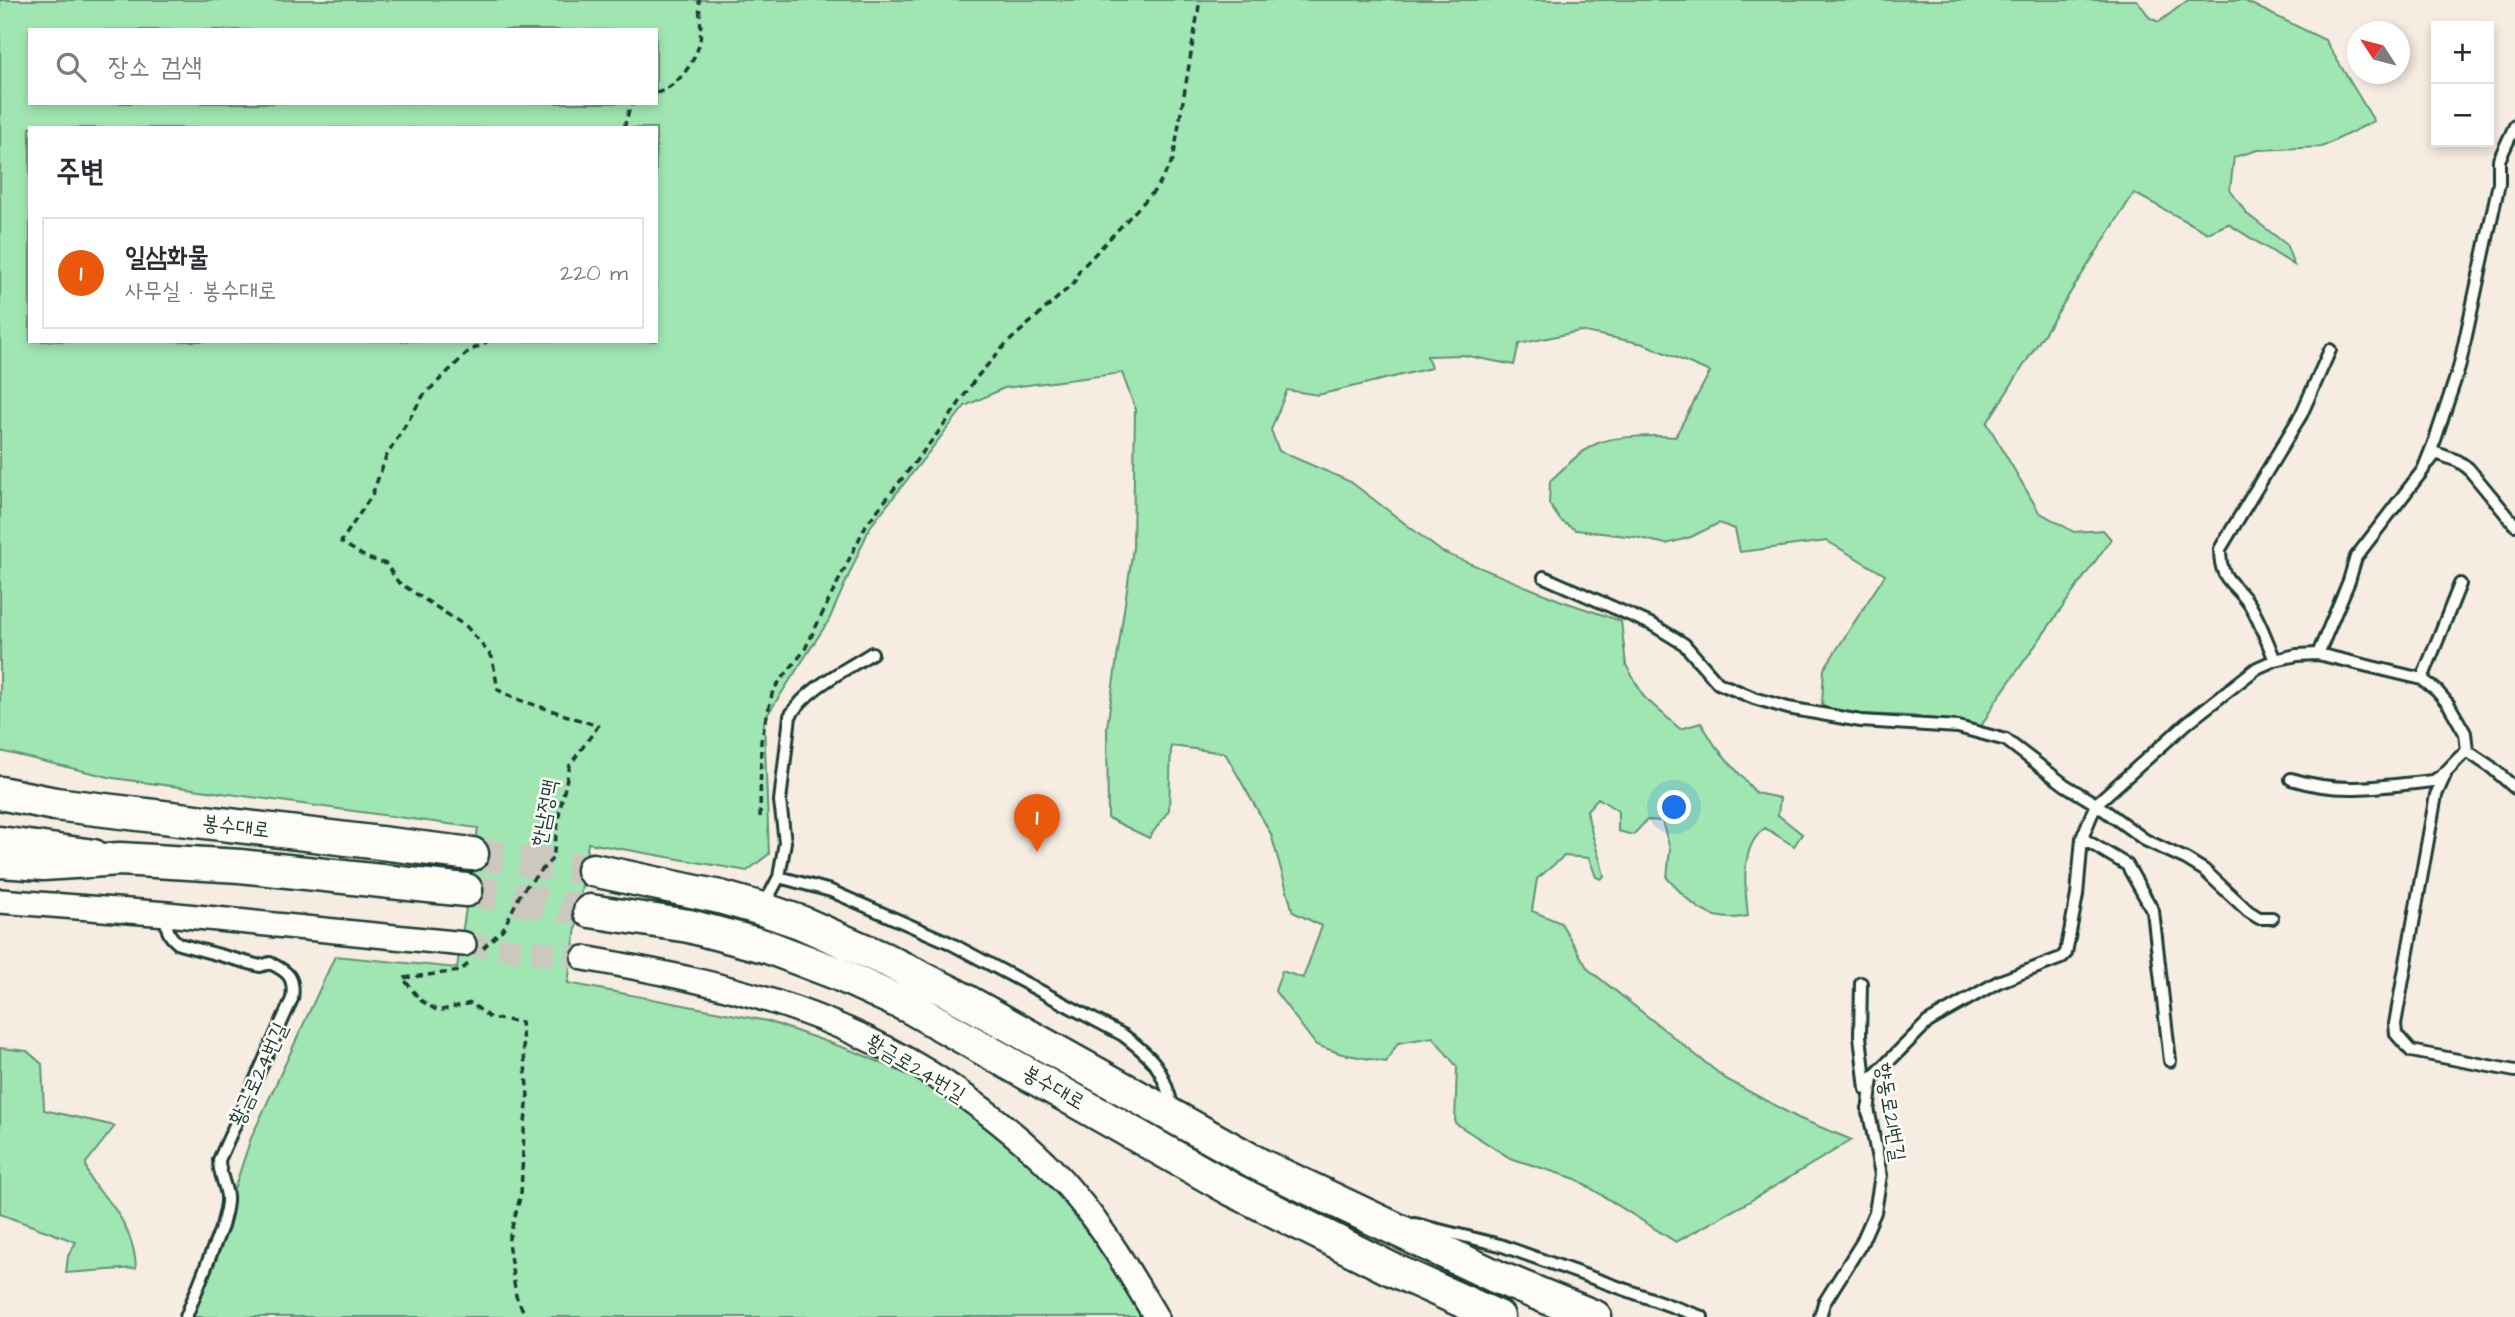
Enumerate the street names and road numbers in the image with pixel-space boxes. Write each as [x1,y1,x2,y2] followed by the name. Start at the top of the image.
[524,777,565,849] street label: 한남정맥
[201,808,271,845] street label: 봉수대로
[222,1018,295,1131] street label: 황금로24번길
[861,1027,971,1109] street label: 황금로24번길
[1017,1058,1090,1117] street label: 봉수대로
[1868,1061,1913,1163] street label: 향동로21번길

